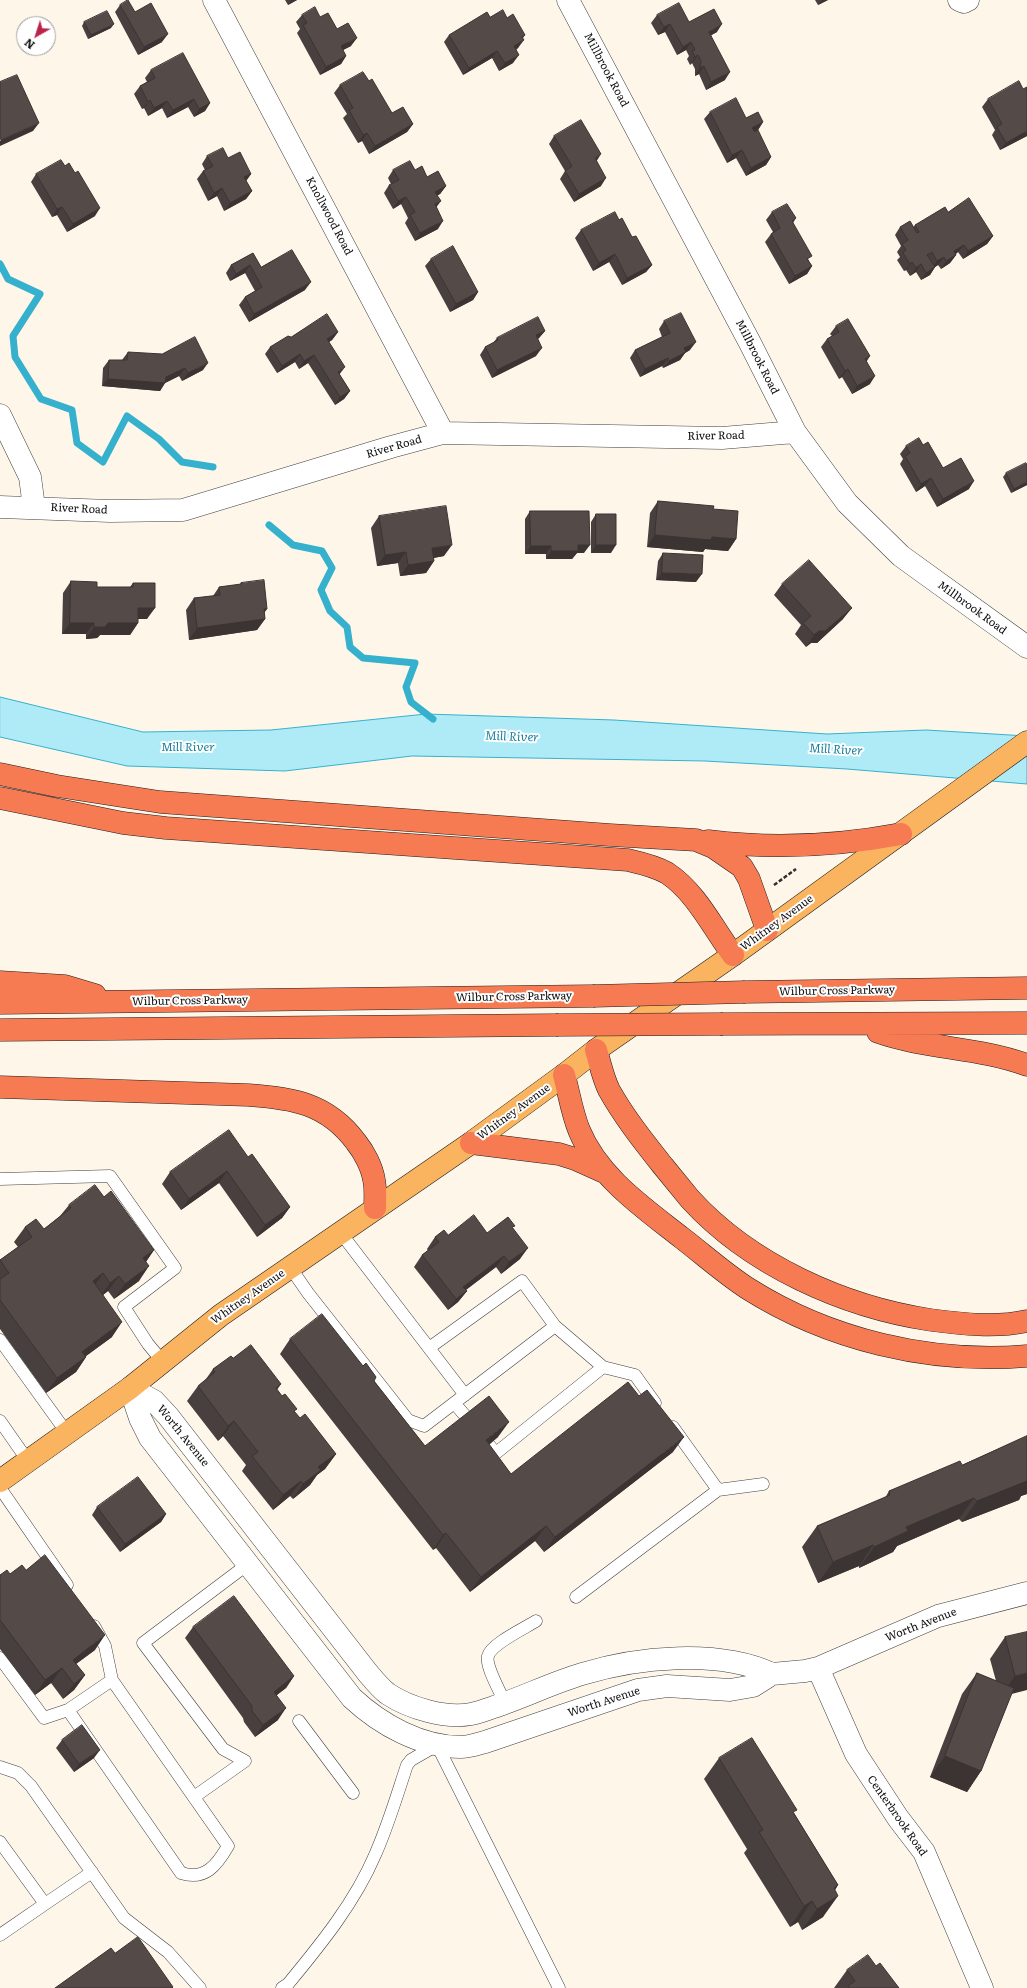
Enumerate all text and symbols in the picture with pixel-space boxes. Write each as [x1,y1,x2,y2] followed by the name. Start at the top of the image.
[16,16,56,56] north arrow
[581,31,631,109] street label: Millbrook Road
[20,35,38,54] text: N
[303,175,355,257] street label: Knollwood Road
[733,318,781,396] street label: Millbrook Road
[687,429,745,443] street label: River Road
[365,433,423,461] street label: River Road
[50,501,108,517] street label: River Road
[935,579,1009,637] street label: Millbrook Road
[485,729,539,745] water label: Mill River
[161,740,215,754] water label: Mill River
[809,741,863,759] water label: Mill River
[738,892,816,954] street label: Whitney Avenue
[779,983,895,999] street label: Wilbur Cross Parkway
[456,989,572,1005] street label: Wilbur Cross Parkway
[132,993,248,1009] street label: Wilbur Cross Parkway
[475,1081,553,1143] street label: Whitney Avenue
[209,1267,287,1327] street label: Whitney Avenue
[154,1403,212,1469] street label: Worth Avenue
[884,1605,958,1645] street label: Worth Avenue
[566,1684,642,1720] street label: Worth Avenue
[864,1773,930,1859] street label: Centerbrook Road

